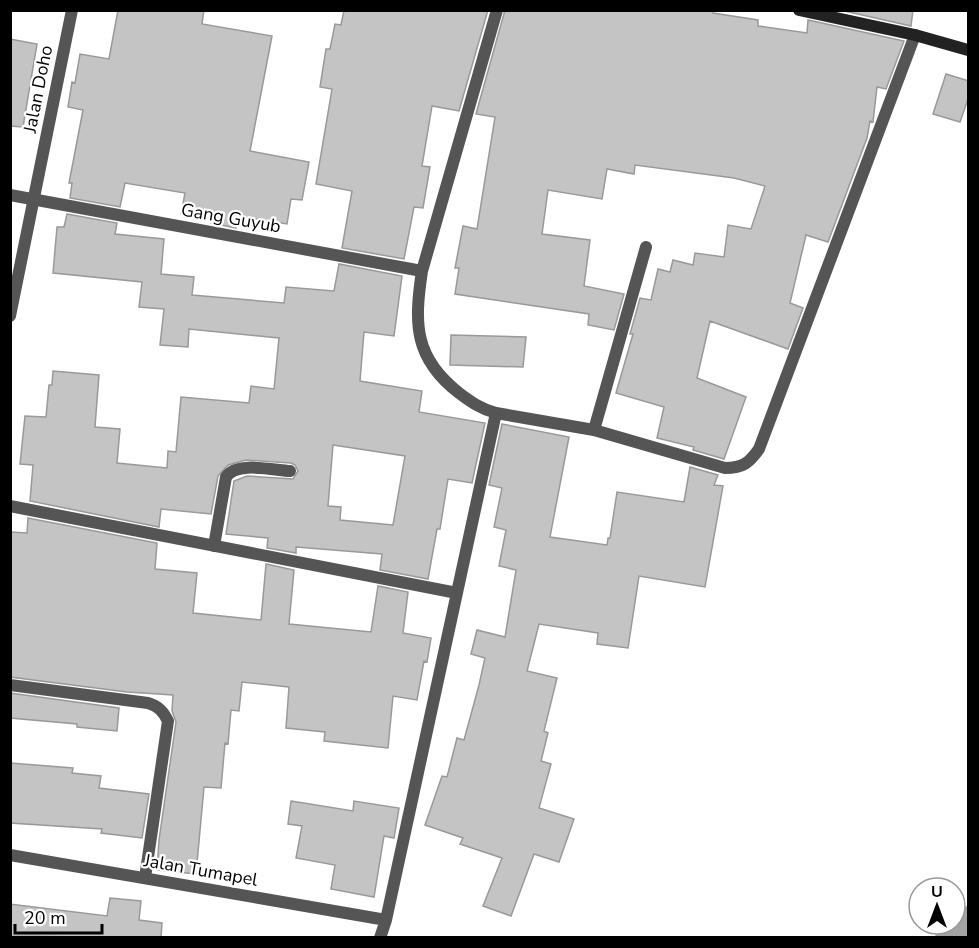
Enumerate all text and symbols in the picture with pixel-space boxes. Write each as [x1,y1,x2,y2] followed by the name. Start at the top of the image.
[18,43,58,136] street label: Jalan Doho
[179,197,283,239] street label: Gang Guyub
[141,848,260,892] street label: Jalan Tumapel
[907,876,967,936] north arrow
[931,881,943,903] text: U
[15,897,102,935] scale bar
[24,906,66,930] text: 20 m

